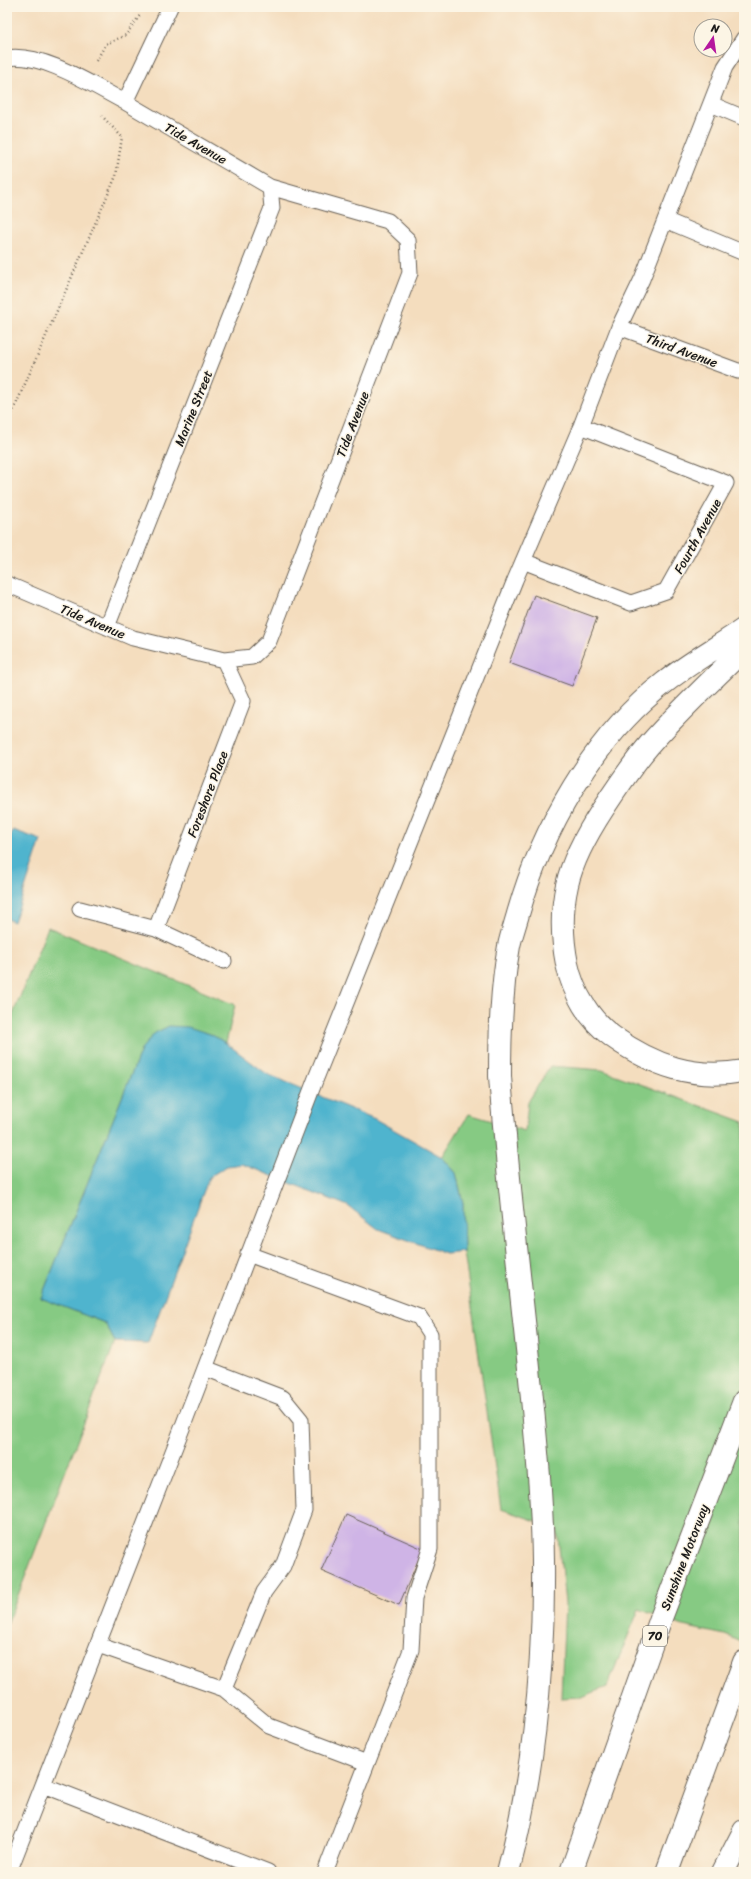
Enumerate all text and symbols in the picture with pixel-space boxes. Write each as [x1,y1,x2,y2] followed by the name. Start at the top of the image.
[693,18,733,58] north arrow
[708,18,721,39] text: N
[160,116,232,171] street label: Tide Avenue
[643,327,721,374] street label: Third Avenue
[168,366,219,450] street label: Marine Street
[329,387,376,461] street label: Tide Avenue
[667,494,728,578] street label: Fourth Avenue
[56,597,129,646] street label: Tide Avenue
[180,747,235,841] street label: Foreshore Place
[654,1500,715,1614] street label: Sunshine Motorway
[643,1626,667,1646] road number: 70

